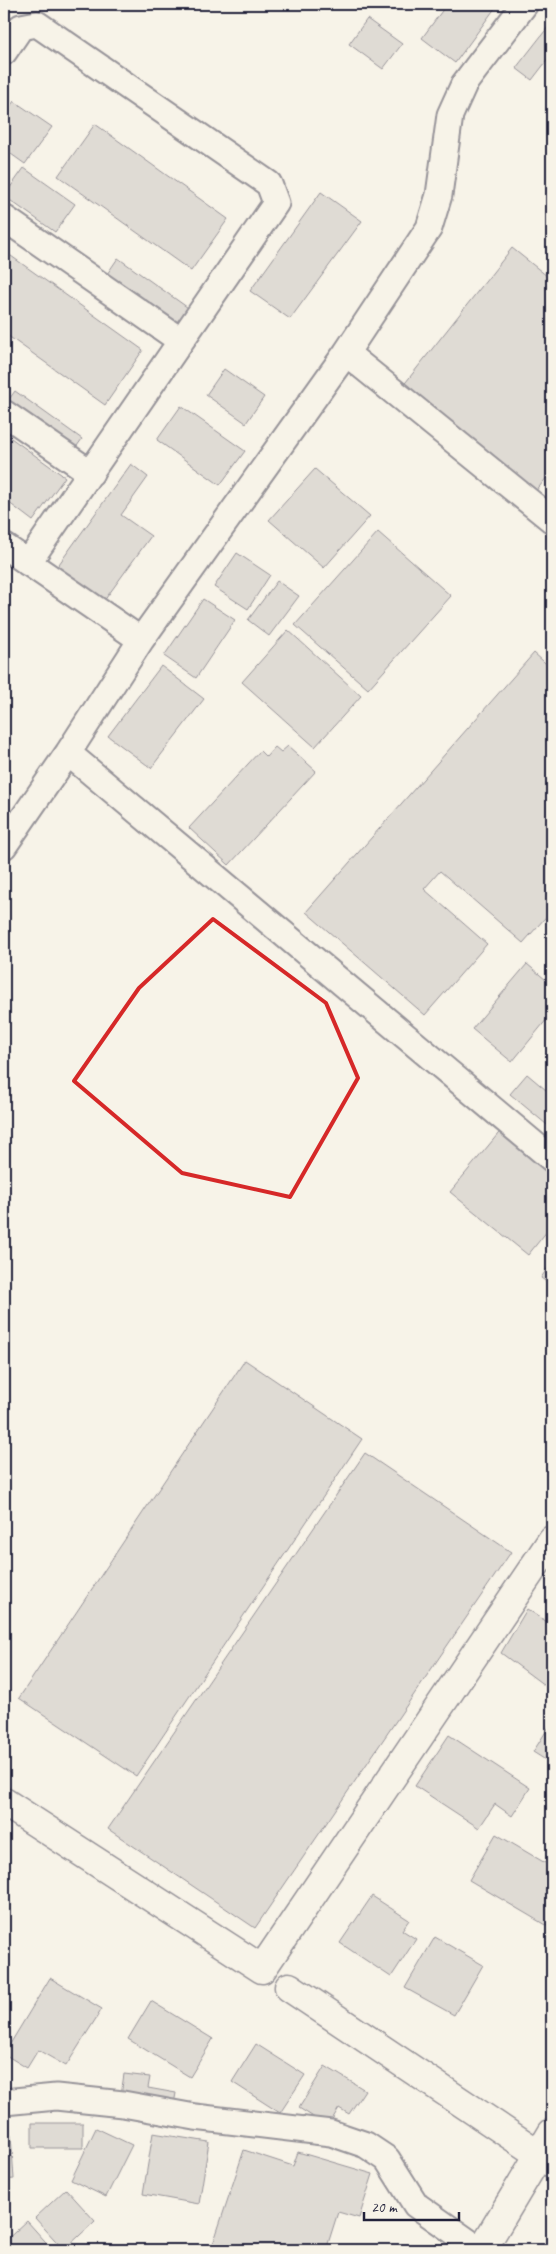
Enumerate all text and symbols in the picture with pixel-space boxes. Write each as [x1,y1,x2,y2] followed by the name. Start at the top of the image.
[364,2189,458,2221] scale bar
[371,2198,398,2217] text: 20 m

